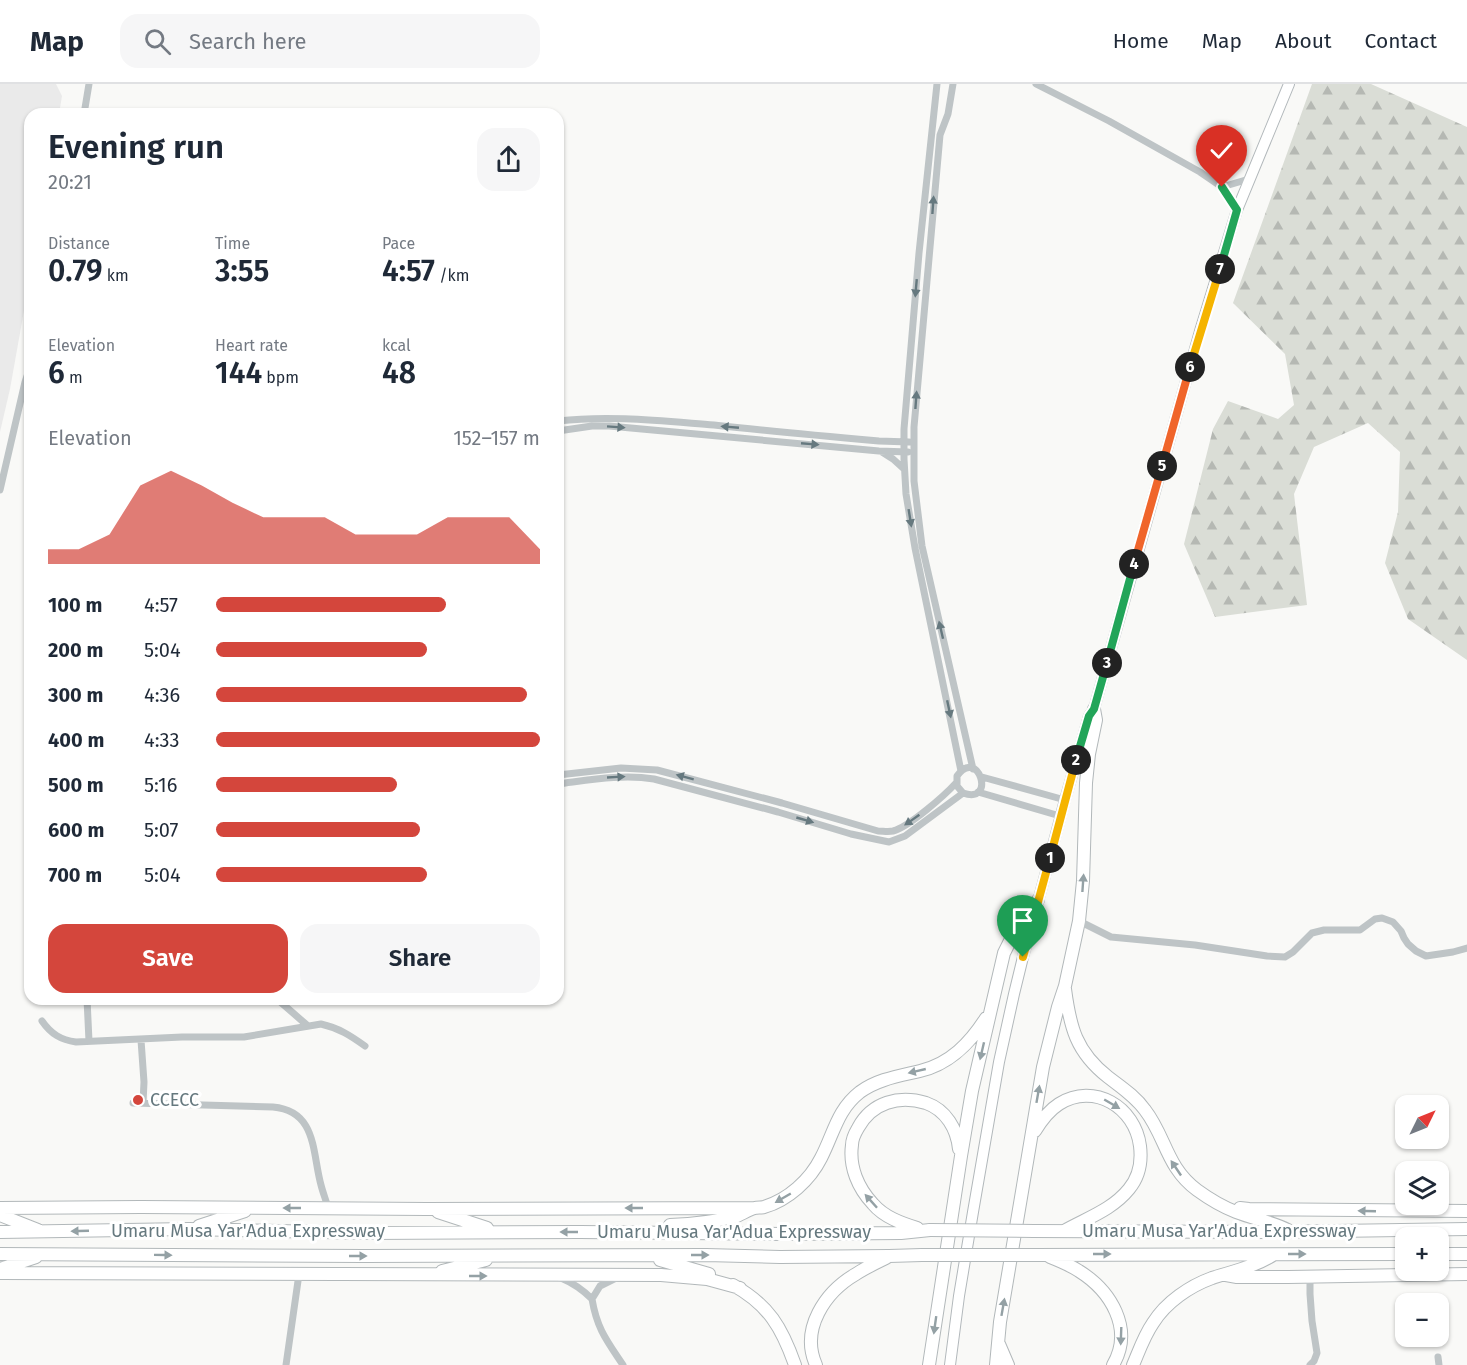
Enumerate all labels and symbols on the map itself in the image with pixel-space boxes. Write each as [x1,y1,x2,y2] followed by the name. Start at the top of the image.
[1196,125,1247,187] pin
[929,196,938,215] one-way arrow
[1205,254,1235,284] pin: 7
[911,279,921,298] one-way arrow
[1175,352,1205,382] pin: 6
[911,390,921,409] one-way arrow
[607,422,626,432] one-way arrow
[721,422,740,432] one-way arrow
[801,439,820,449] one-way arrow
[1147,451,1177,481] pin: 5
[906,508,915,527] one-way arrow
[1119,549,1149,579] pin: 4
[936,620,945,639] one-way arrow
[1092,648,1122,678] pin: 3
[944,699,954,718] one-way arrow
[1061,745,1091,775] pin: 2
[676,772,694,781] one-way arrow
[607,773,626,782] one-way arrow
[904,814,920,826] one-way arrow
[796,816,814,825] one-way arrow
[1035,843,1065,873] pin: 1
[1078,874,1088,893] one-way arrow
[997,895,1048,957] pin
[976,1041,986,1060] one-way arrow
[908,1067,926,1077] one-way arrow
[1034,1084,1043,1103] one-way arrow
[150,1089,199,1111] place label: CCECC
[131,1093,145,1107] marker: CCECC
[1395,1095,1449,1149] north arrow
[1104,1099,1120,1110] one-way arrow
[1170,1161,1182,1177] one-way arrow
[774,1193,791,1203] one-way arrow
[865,1194,878,1209] one-way arrow
[282,1203,301,1212] one-way arrow
[624,1203,643,1213] one-way arrow
[1357,1206,1376,1215] one-way arrow
[111,1220,385,1242] street label: Umaru Musa Yar'Adua Expressway
[1082,1220,1356,1242] street label: Umaru Musa Yar'Adua Expressway
[597,1221,871,1243] street label: Umaru Musa Yar'Adua Expressway
[70,1227,89,1236] one-way arrow
[559,1227,578,1237] one-way arrow
[1092,1249,1111,1259] one-way arrow
[154,1250,173,1260] one-way arrow
[1287,1250,1306,1259] one-way arrow
[349,1251,368,1261] one-way arrow
[691,1251,710,1260] one-way arrow
[469,1271,488,1281] one-way arrow
[998,1297,1007,1316] one-way arrow
[930,1316,939,1335] one-way arrow
[1116,1327,1125,1346] one-way arrow

